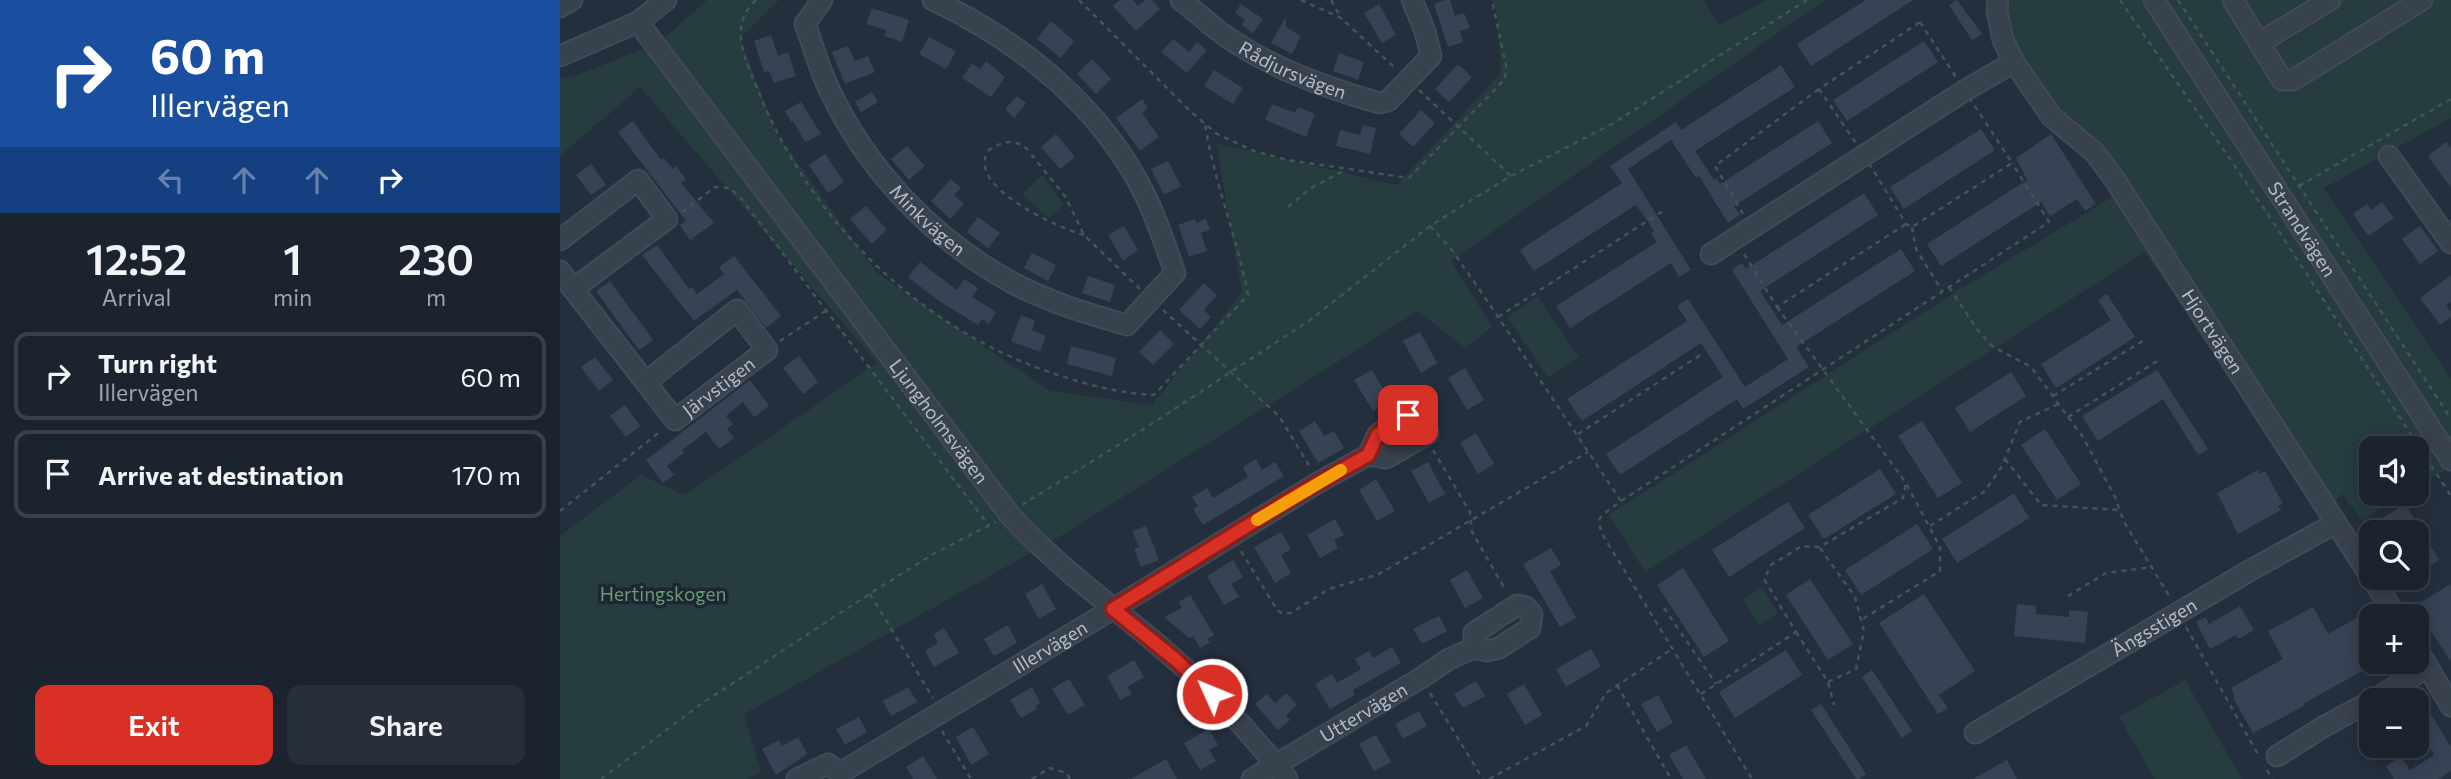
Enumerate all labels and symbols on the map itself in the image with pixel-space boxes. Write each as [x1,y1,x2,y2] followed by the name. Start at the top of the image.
[1235,36,1349,103] street label: Rådjursvägen
[2263,177,2342,281] street label: Strandvägen
[885,179,970,260] street label: Minkvägen
[2177,284,2249,378] street label: Hjortvägen
[678,352,759,421] street label: Järvstigen
[885,354,994,488] street label: Ljungholmsvägen
[1378,385,1438,445] pin
[600,582,726,605] park label: Hertingskogen
[2107,593,2201,661] street label: Ängsstigen
[1008,615,1091,678] street label: Illervägen
[1175,657,1249,731] position arrow
[1316,677,1411,747] street label: Uttervägen

